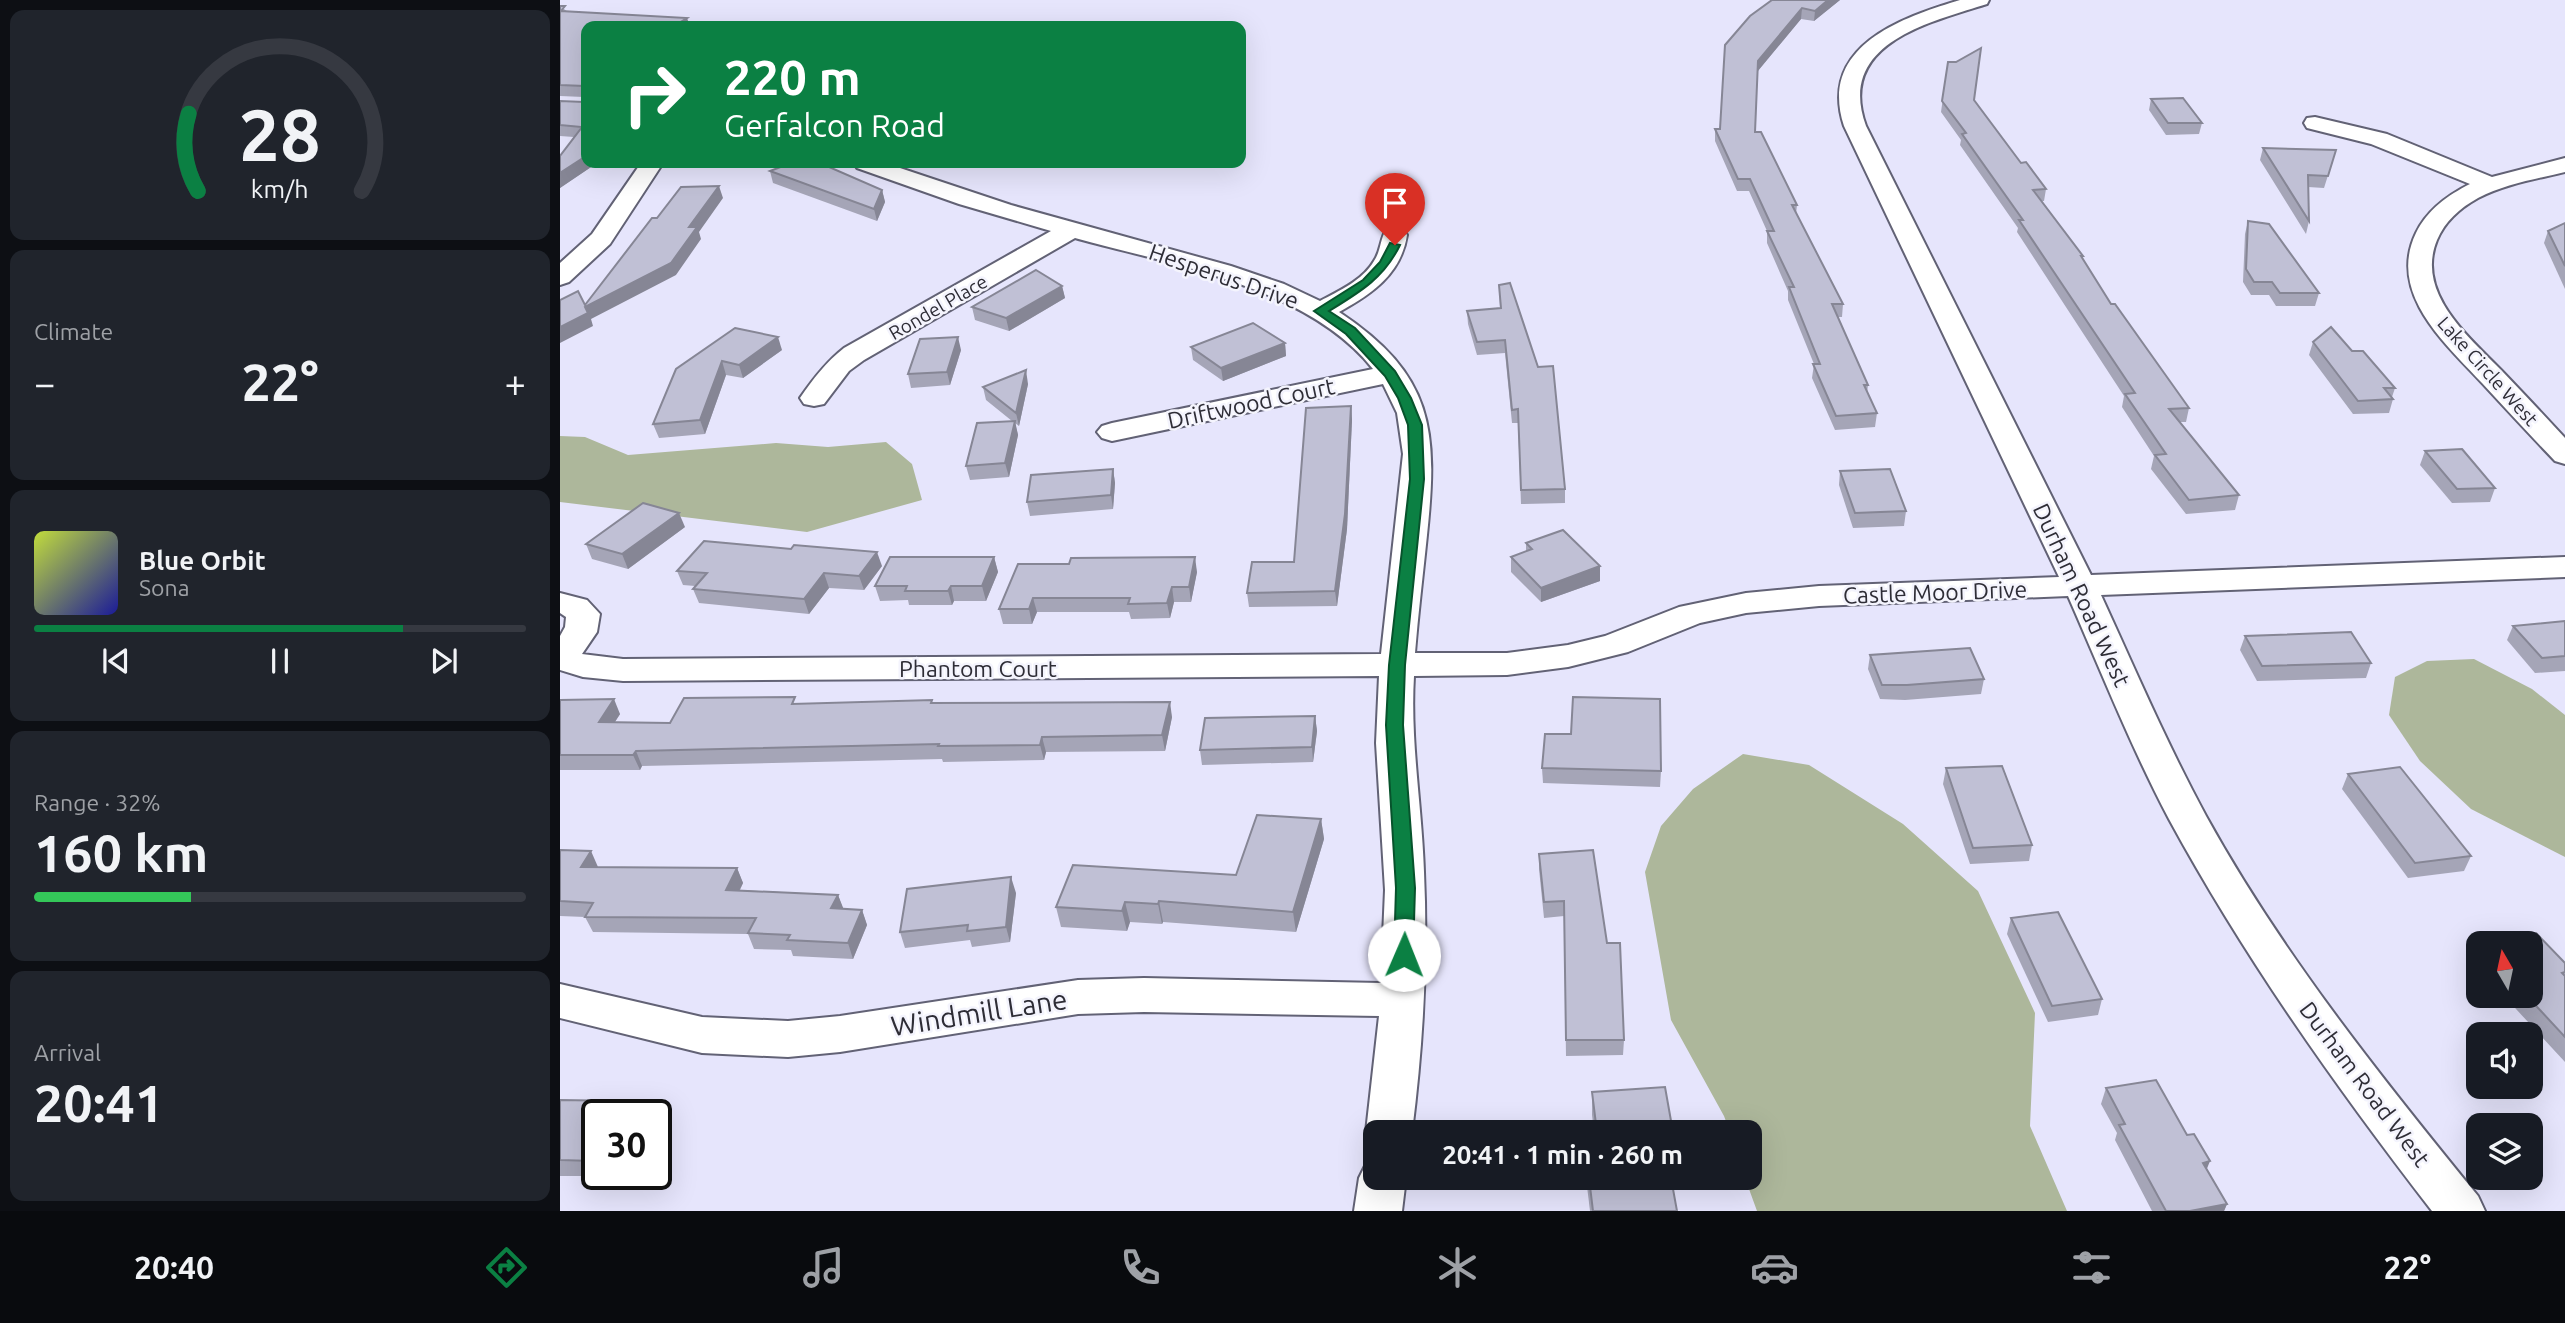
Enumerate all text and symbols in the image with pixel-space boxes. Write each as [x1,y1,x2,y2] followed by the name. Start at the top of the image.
[609,49,700,140] icon: right
[724,49,861,104] text: 220 m
[239,93,321,175] text: 28
[724,107,945,143] text: Gerfalcon Road
[1365,173,1425,245] pin
[251,175,309,203] text: km/h
[1376,184,1414,222] icon: arrive
[1146,239,1302,313] street label: Hesperus Drive
[885,270,991,344] street label: Rondel Place
[2433,312,2543,430] street label: Lake Circle West
[34,319,113,344] text: Climate
[241,353,319,411] text: 22°
[34,362,55,404] text: −
[505,362,526,404] text: +
[1165,373,1337,433] street label: Driftwood Court
[2029,499,2135,691] street label: Durham Road West
[139,546,266,575] text: Blue Orbit
[139,575,189,600] text: Sona
[1843,576,2027,608] street label: Castle Moor Drive
[97,642,135,680] icon: previous
[261,642,299,680] icon: pause
[425,642,463,680] icon: next
[899,656,1057,681] street label: Phantom Court
[34,790,161,815] text: Range · 32%
[34,824,208,882] text: 160 km
[1367,918,1441,992] position arrow
[2466,931,2543,1008] north arrow
[2466,931,2543,1190] map controls
[889,983,1069,1041] street label: Windmill Lane
[2295,997,2435,1171] street label: Durham Road West
[2466,1022,2543,1099] button: sound
[34,1040,101,1065] text: Arrival
[34,1074,164,1132] text: 20:41
[581,1099,672,1190] speed limit sign: 30
[2466,1113,2543,1190] button: layers
[1442,1140,1683,1169] text: 20:41 · 1 min · 260 m
[482,1243,531,1292] icon: directions
[799,1243,848,1292] icon: music
[1116,1243,1165,1292] icon: phone
[1433,1243,1482,1292] icon: climate
[1750,1243,1799,1292] icon: car
[2067,1243,2116,1292] icon: filters
[134,1249,214,1285] text: 20:40
[2384,1249,2431,1285] text: 22°

